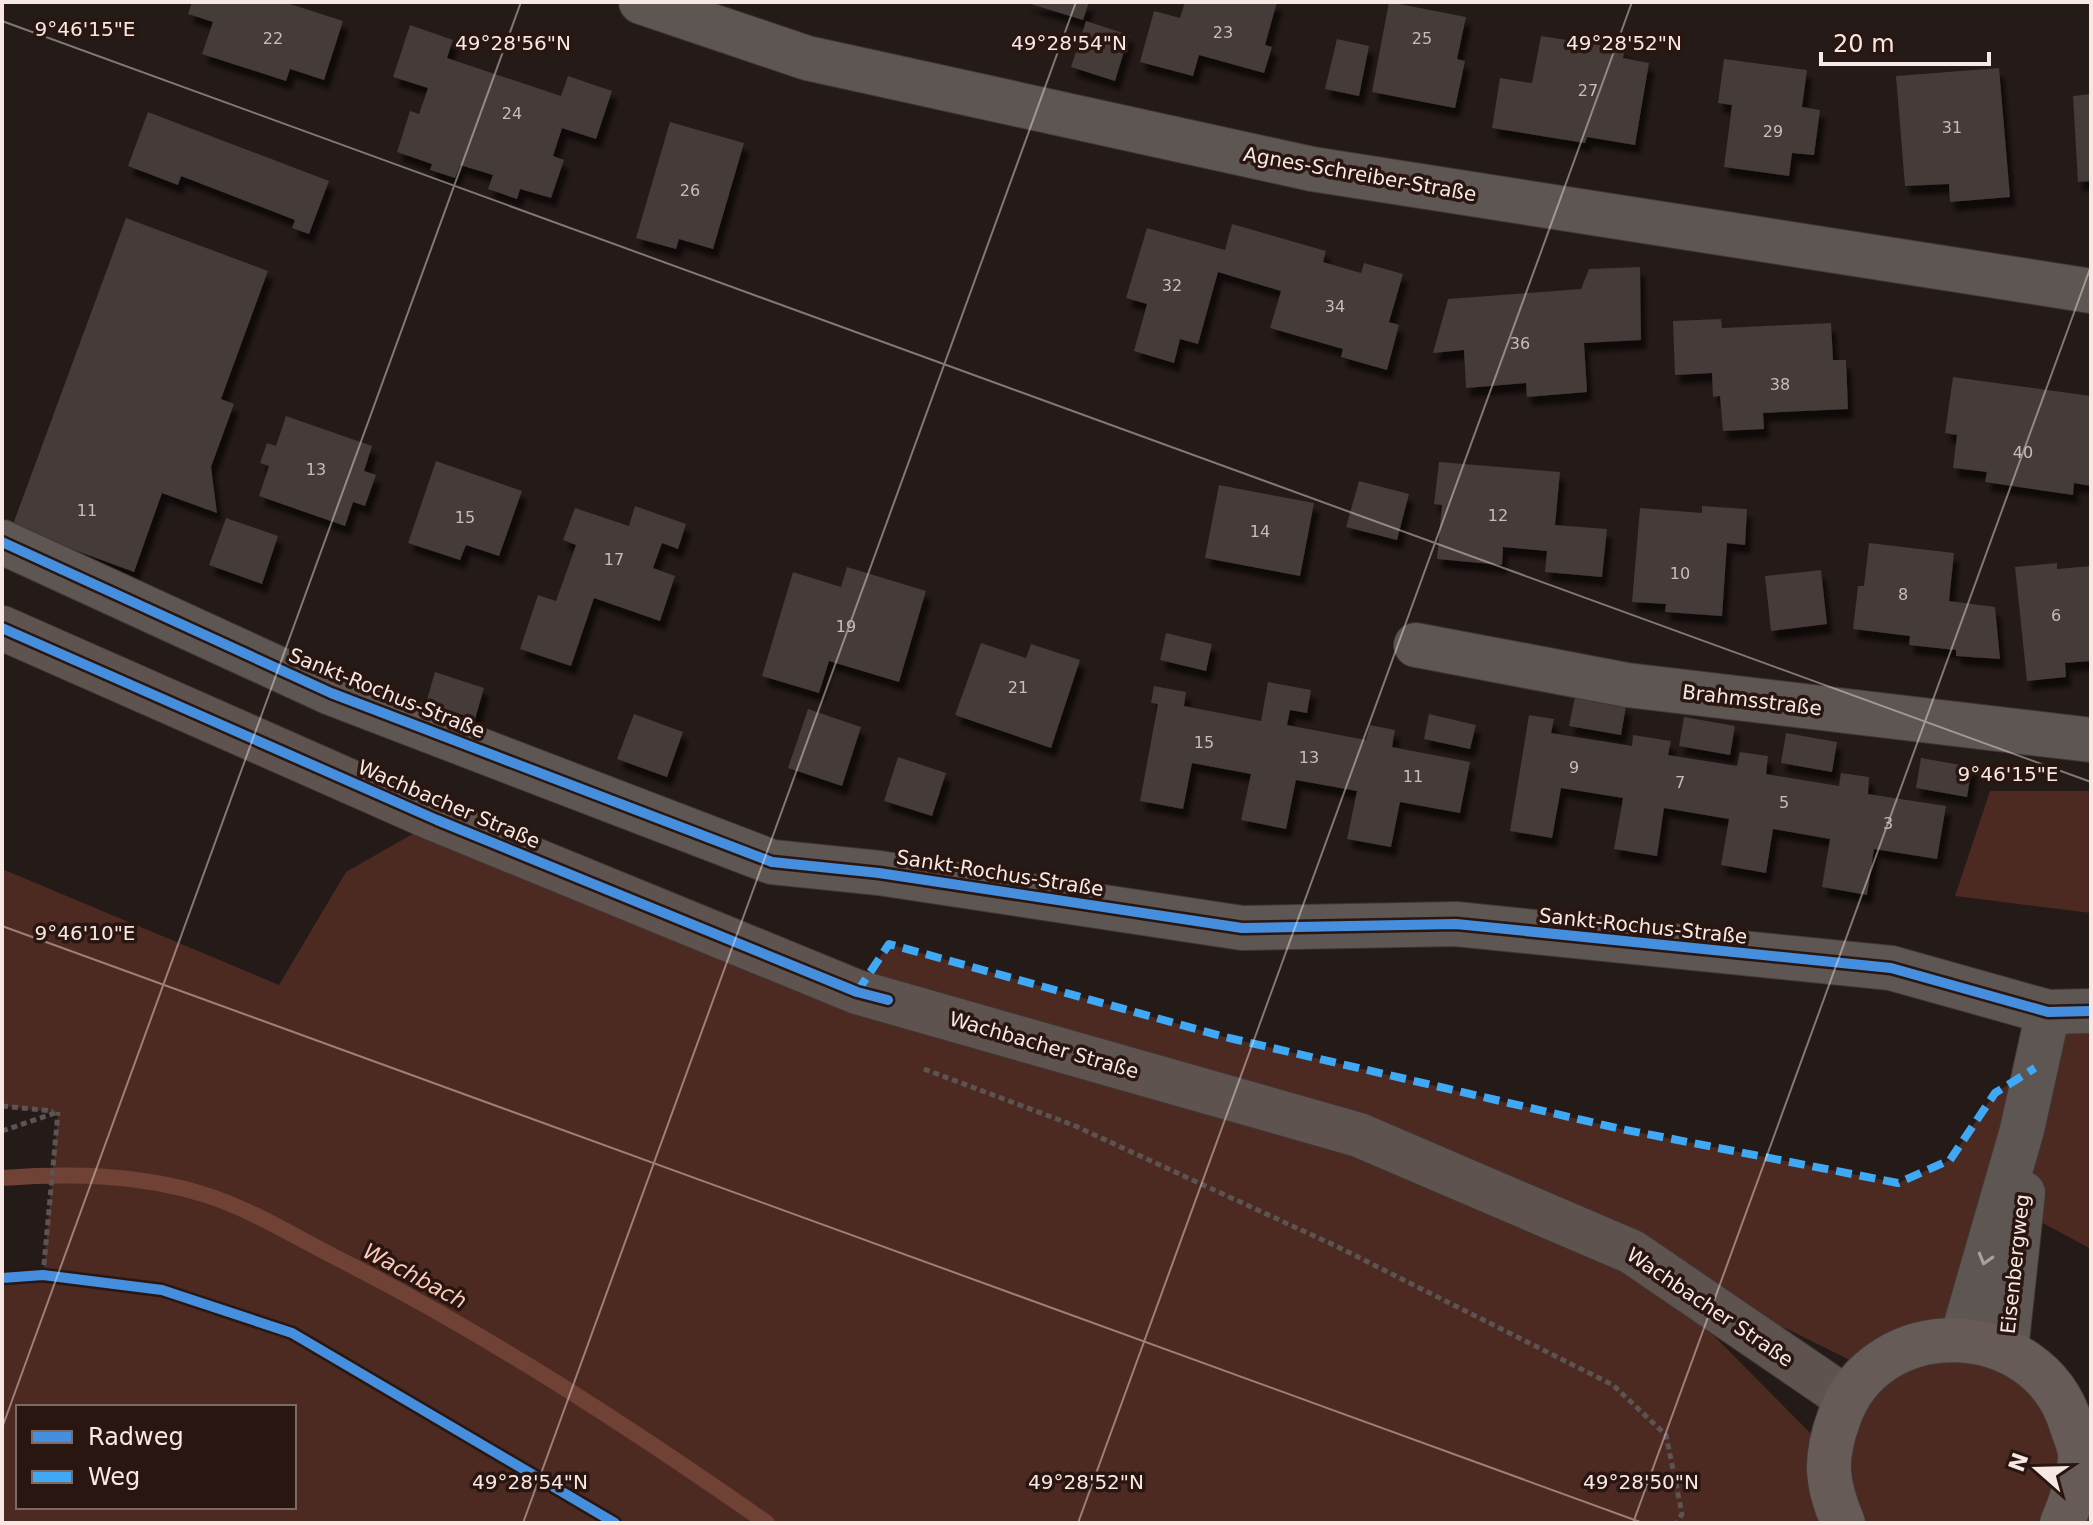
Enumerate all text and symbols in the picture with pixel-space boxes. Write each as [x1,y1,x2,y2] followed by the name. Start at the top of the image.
[1821,16,1989,66] scale bar
[35,17,135,41] text: 9°46'15"E
[1213,23,1233,42] house number: 23
[263,29,283,48] house number: 22
[1412,29,1432,48] house number: 25
[1833,30,1895,58] text: 20 m
[455,31,571,55] text: 49°28'56"N
[1011,31,1127,55] text: 49°28'54"N
[1566,31,1682,55] text: 49°28'52"N
[1578,81,1598,100] house number: 27
[502,104,522,123] house number: 24
[1942,118,1962,137] house number: 31
[1763,122,1783,141] house number: 29
[1242,142,1478,206] street label: Agnes-Schreiber-Straße
[680,181,700,200] house number: 26
[1162,276,1182,295] house number: 32
[1325,297,1345,316] house number: 34
[1510,334,1530,353] house number: 36
[1770,375,1790,394] house number: 38
[2013,443,2033,462] house number: 40
[306,460,326,479] house number: 13
[77,501,97,520] house number: 11
[1488,506,1508,525] house number: 12
[455,508,475,527] house number: 15
[1250,522,1270,541] house number: 14
[604,550,624,569] house number: 17
[1670,564,1690,583] house number: 10
[1898,585,1908,604] house number: 8
[2051,606,2061,625] house number: 6
[836,617,856,636] house number: 19
[285,643,489,743] street label: Sankt-Rochus-Straße
[1008,678,1028,697] house number: 21
[1681,680,1823,720] street label: Brahmsstraße
[1194,733,1214,752] house number: 15
[1299,748,1319,767] house number: 13
[354,755,544,853] street label: Wachbacher Straße
[1569,758,1579,777] house number: 9
[1958,762,2058,786] text: 9°46'15"E
[1403,767,1423,786] house number: 11
[1675,773,1685,792] house number: 7
[1779,793,1789,812] house number: 5
[1883,814,1893,833] house number: 3
[895,845,1105,901] street label: Sankt-Rochus-Straße
[1538,903,1748,949] street label: Sankt-Rochus-Straße
[35,921,135,945] text: 9°46'10"E
[947,1006,1141,1084] street label: Wachbacher Straße
[1996,1193,2034,1335] street label: Eisenbergweg
[359,1238,471,1314] water label: Wachbach
[1622,1242,1798,1372] street label: Wachbacher Straße
[1978,1252,1994,1266] one-way arrow
[16,1405,296,1509] legend
[88,1423,184,1451] text: Radweg
[1997,1429,2077,1509] north arrow
[2004,1449,2034,1475] text: N
[88,1463,140,1491] text: Weg
[472,1470,588,1494] text: 49°28'54"N
[1028,1470,1144,1494] text: 49°28'52"N
[1583,1470,1699,1494] text: 49°28'50"N

